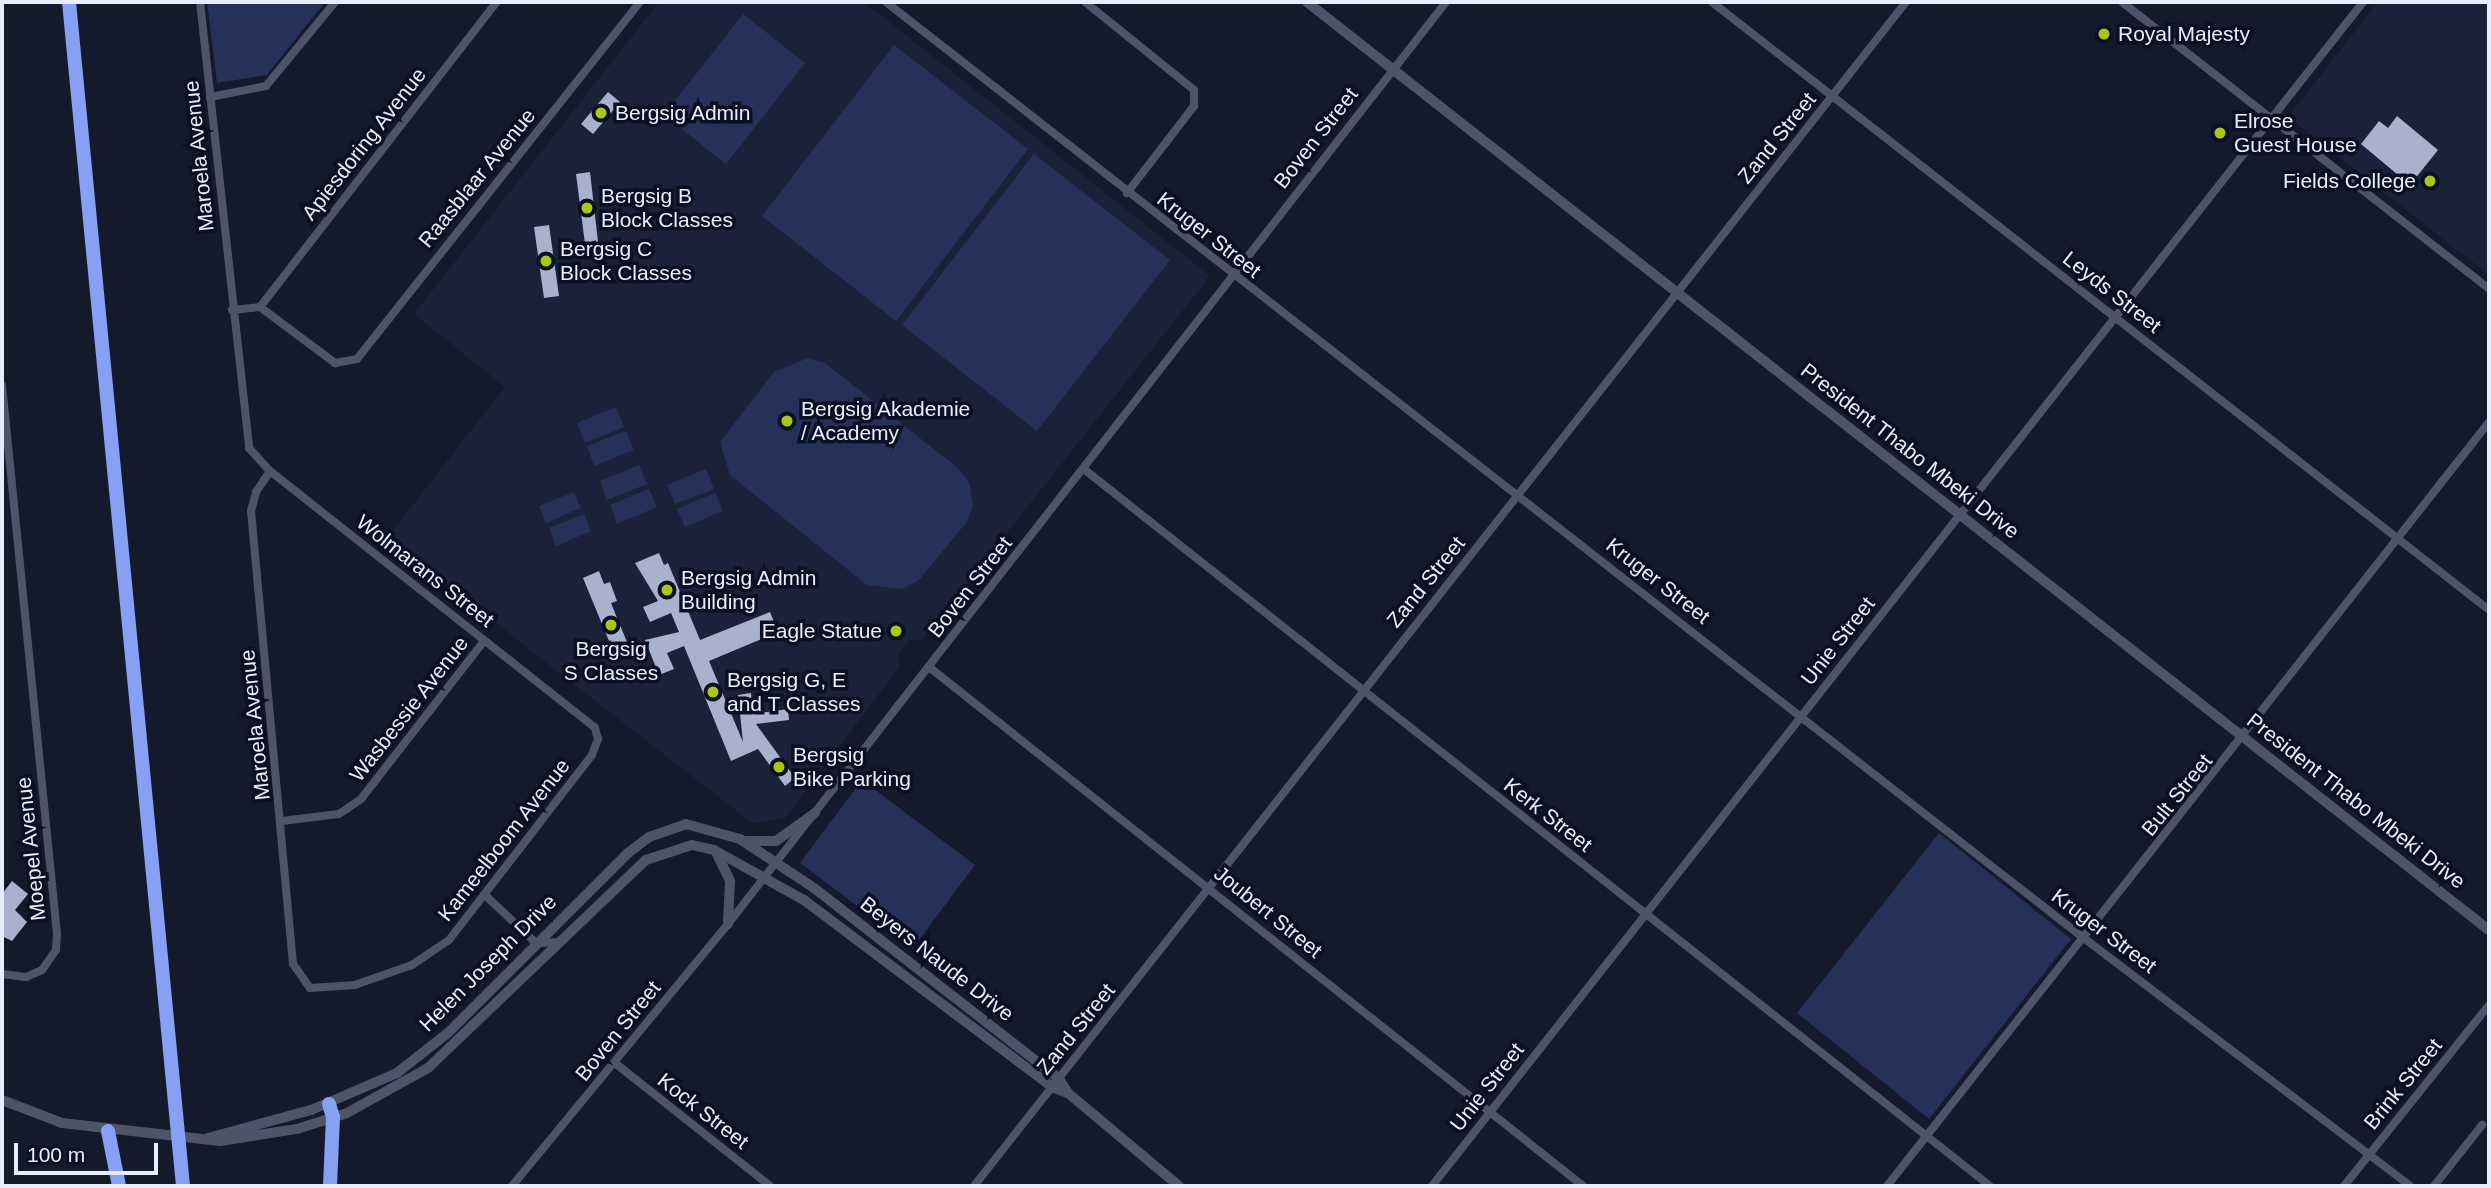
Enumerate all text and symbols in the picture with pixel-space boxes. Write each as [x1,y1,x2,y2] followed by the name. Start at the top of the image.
[2118,21,2250,47] place label: Royal Majesty
[2096,26,2112,42] marker: Royal Majesty
[296,62,432,226] street label: Apiesdoring Avenue
[178,79,220,233] street label: Maroela Avenue
[1269,82,1363,194] street label: Boven Street
[1733,87,1821,189] street label: Zand Street
[615,100,752,126] place label: Bergsig Admin
[413,103,541,253] street label: Raasblaar Avenue
[593,105,609,121] marker: Bergsig Admin
[2234,108,2357,158] place label: Elrose Guest House
[2212,125,2228,141] marker: Elrose Guest House
[2283,168,2416,194] place label: Fields College
[2422,173,2438,189] marker: Fields College
[601,183,733,233] place label: Bergsig B Block Classes
[1152,187,1266,283] street label: Kruger Street
[579,200,595,216] marker: Bergsig B Block Classes
[560,236,692,286] place label: Bergsig C Block Classes
[2058,246,2166,338] street label: Leyds Street
[538,253,554,269] marker: Bergsig C Block Classes
[1796,358,2024,544] street label: President Thabo Mbeki Drive
[801,396,971,446] place label: Bergsig Akademie / Academy
[779,413,795,429] marker: Bergsig Akademie / Academy
[351,509,499,633] street label: Wolmarans Street
[923,531,1017,643] street label: Boven Street
[1382,531,1470,633] street label: Zand Street
[1601,533,1715,629] street label: Kruger Street
[681,565,818,615] place label: Bergsig Admin Building
[659,582,675,598] marker: Bergsig Admin Building
[1796,592,1880,690] street label: Unie Street
[603,617,619,633] marker: Bergsig S Classes
[762,618,882,644] place label: Eagle Statue
[888,623,904,639] marker: Eagle Statue
[344,631,474,787] street label: Wasbessie Avenue
[564,636,658,686] place label: Bergsig S Classes
[234,648,276,802] street label: Maroela Avenue
[727,667,861,717] place label: Bergsig G, E and T Classes
[705,684,721,700] marker: Bergsig G, E and T Classes
[2242,708,2470,894] street label: President Thabo Mbeki Drive
[793,742,911,792] place label: Bergsig Bike Parking
[2136,749,2218,841] street label: Bult Street
[432,753,576,927] street label: Kameelboom Avenue
[771,759,787,775] marker: Bergsig Bike Parking
[1499,773,1597,857] street label: Kerk Street
[11,775,51,923] street label: Moepel Avenue
[1209,861,1327,963] street label: Joubert Street
[2047,883,2161,979] street label: Kruger Street
[414,889,562,1037] street label: Helen Joseph Drive
[855,891,1019,1027] street label: Beyers Naude Drive
[570,976,666,1086] street label: Boven Street
[1032,978,1120,1080] street label: Zand Street
[2359,1033,2447,1135] street label: Brink Street
[1445,1038,1529,1136] street label: Unie Street
[652,1068,754,1154] street label: Kock Street
[18,1128,161,1172] scale bar
[27,1143,85,1166] text: 100 m

